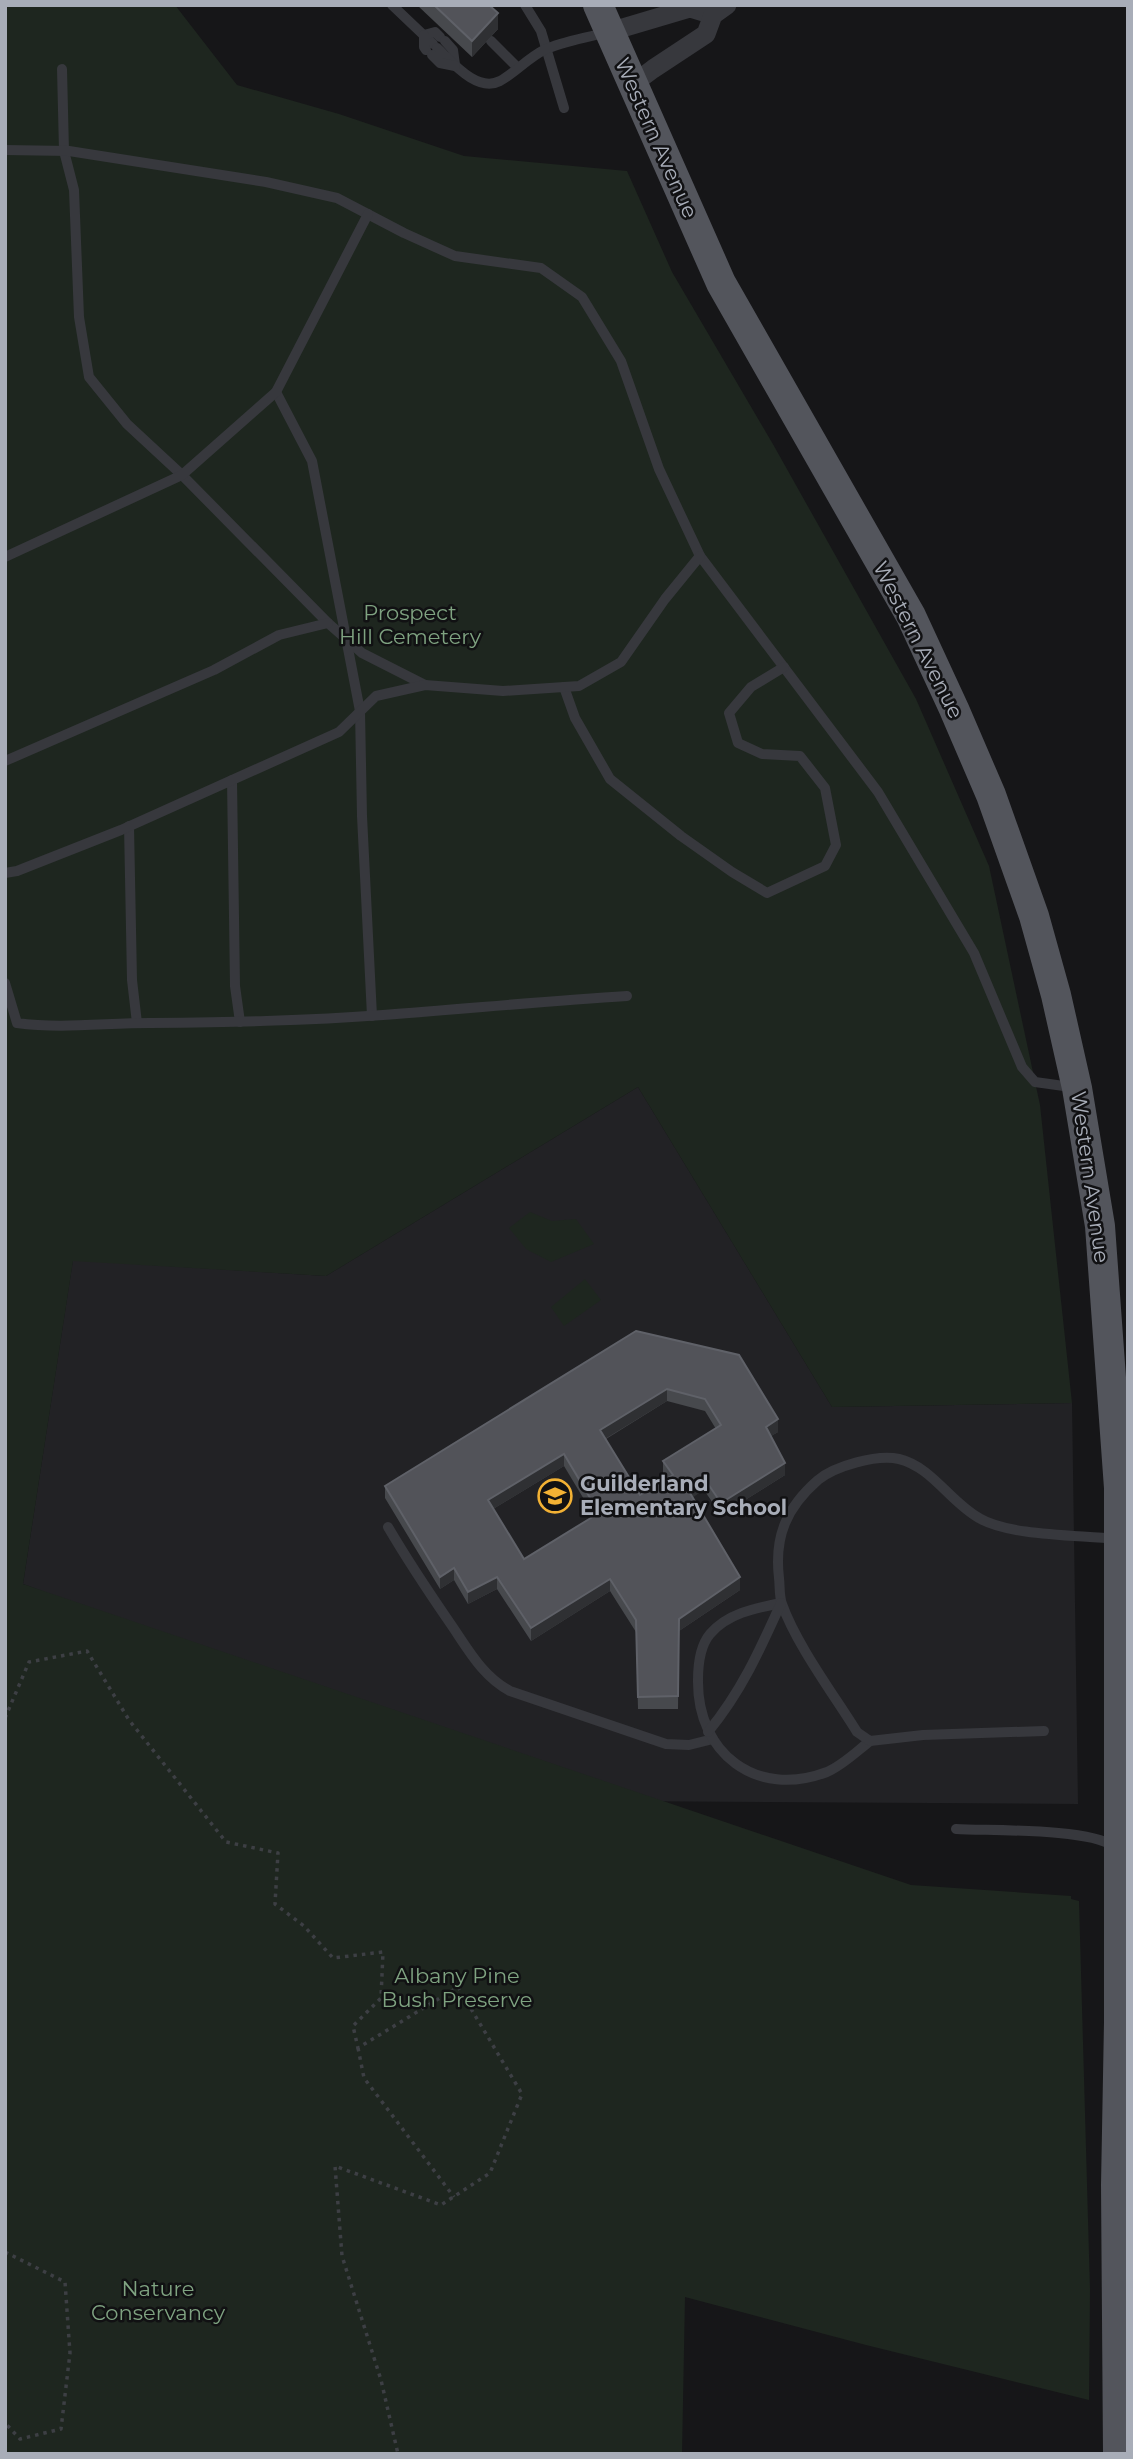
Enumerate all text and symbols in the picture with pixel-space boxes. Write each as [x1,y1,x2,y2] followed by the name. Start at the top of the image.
[610,54,703,222] street label: Western Avenue
[868,557,969,723] street label: Western Avenue
[339,600,482,649] park label: Prospect Hill Cemetery
[1066,1089,1115,1264] street label: Western Avenue
[580,1471,787,1520] place label: Guilderland Elementary School
[536,1477,574,1515] school or university icon: Guilderland Elementary School
[382,1963,532,2012] park label: Albany Pine Bush Preserve
[91,2276,226,2325] park label: Nature Conservancy

